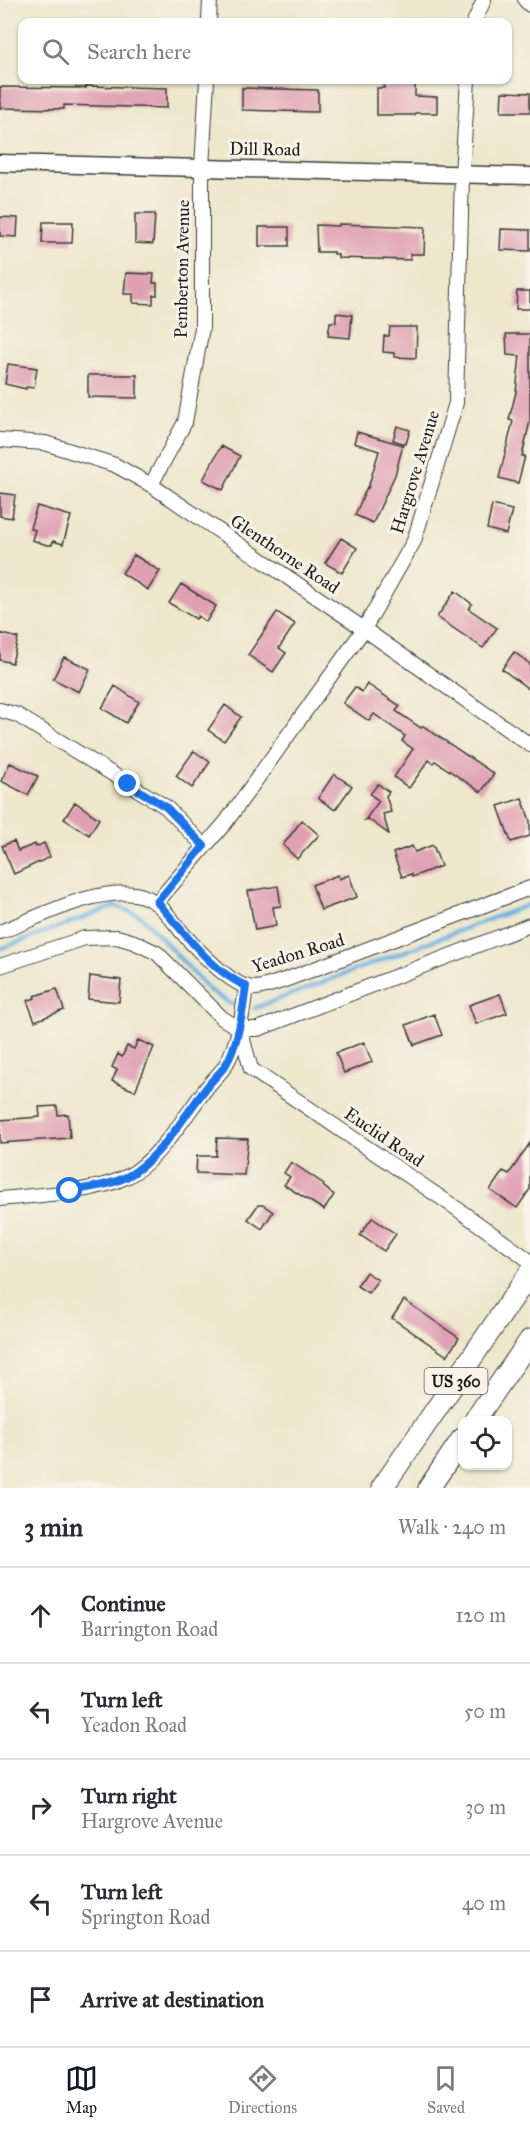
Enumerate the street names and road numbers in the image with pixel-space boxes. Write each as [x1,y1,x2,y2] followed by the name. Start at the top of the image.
[229,137,301,161] street label: Dill Road
[170,200,194,338] street label: Pemberton Avenue
[386,408,445,537] street label: Hargrove Avenue
[226,509,344,599] street label: Glenthorne Road
[249,929,347,977] street label: Yeadon Road
[340,1102,428,1172] street label: Euclid Road
[424,1368,488,1394] road number: US 360

